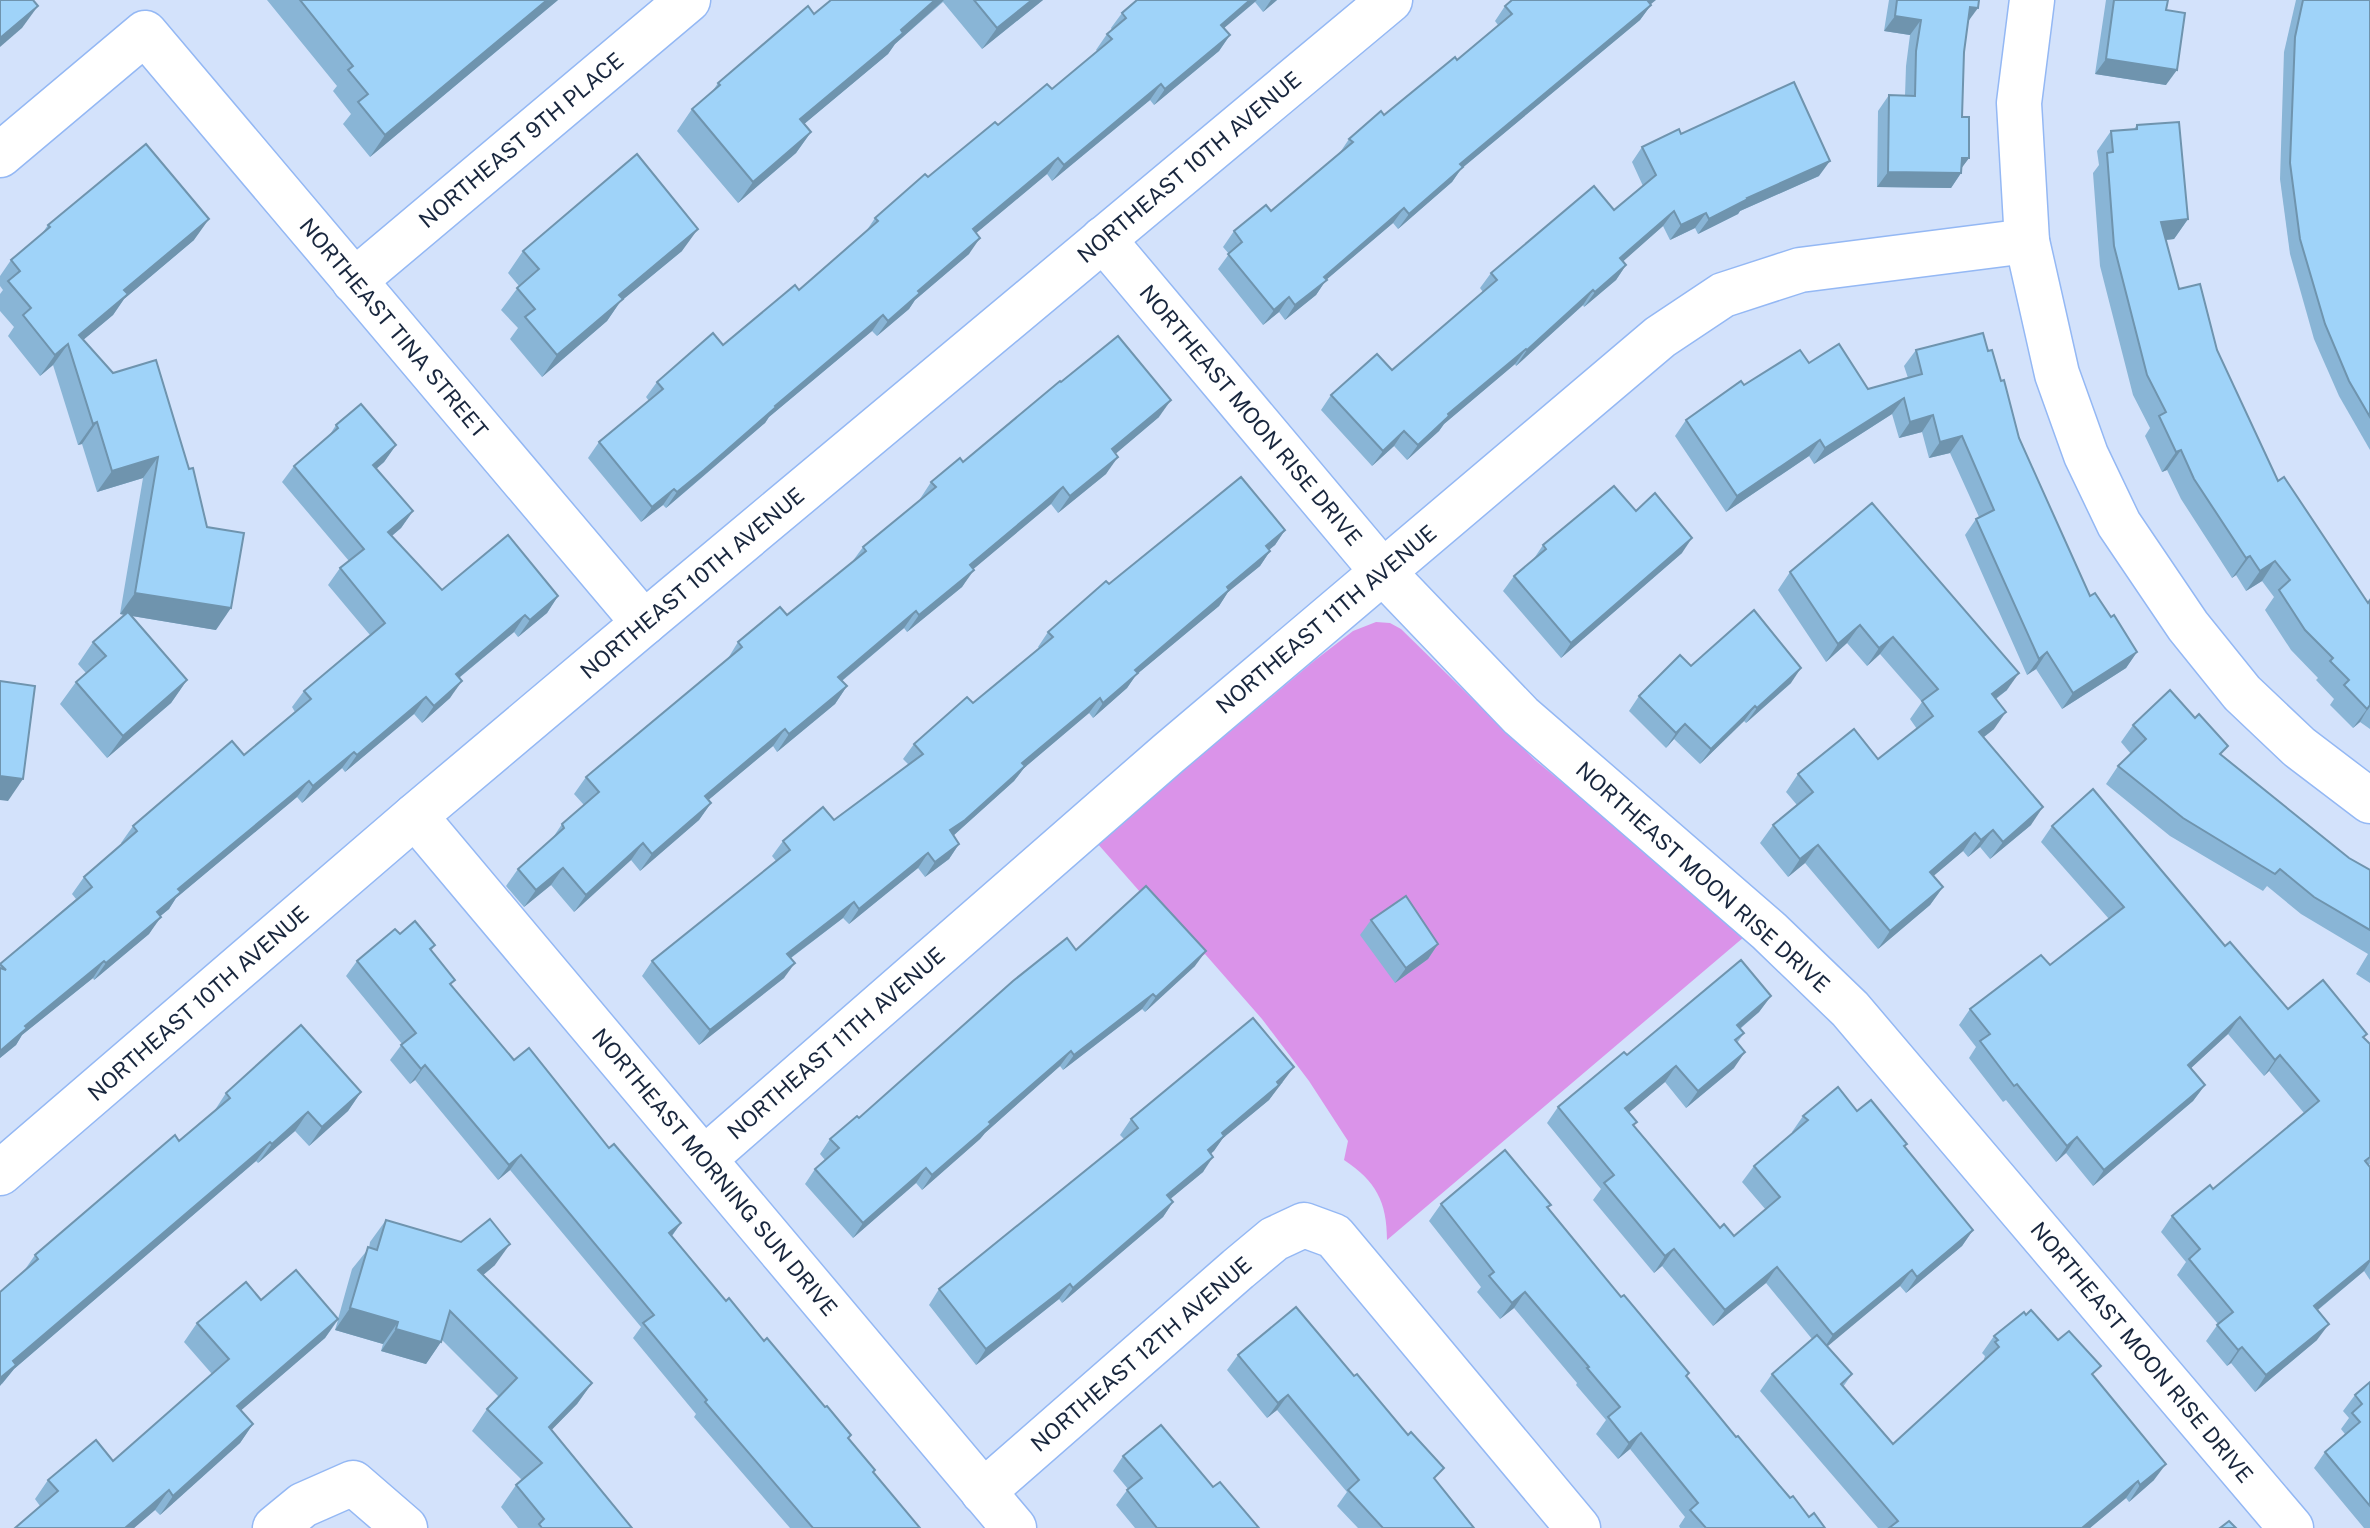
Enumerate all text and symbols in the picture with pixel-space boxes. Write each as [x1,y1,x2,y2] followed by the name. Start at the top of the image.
[414,47,628,233] street label: NORTHEAST 9TH PLACE
[1072,66,1306,268] street label: NORTHEAST 10TH AVENUE
[294,213,494,443] street label: NORTHEAST TINA STREET
[1134,279,1368,551] street label: NORTHEAST MOON RISE DRIVE
[575,482,809,684] street label: NORTHEAST 10TH AVENUE
[1211,519,1441,719] street label: NORTHEAST 11TH AVENUE
[1571,756,1835,998] street label: NORTHEAST MOON RISE DRIVE
[82,900,314,1106] street label: NORTHEAST 10TH AVENUE
[722,942,950,1144] street label: NORTHEAST 11TH AVENUE
[587,1023,843,1321] street label: NORTHEAST MORNING SUN DRIVE
[2025,1216,2259,1488] street label: NORTHEAST MOON RISE DRIVE
[1026,1251,1256,1457] street label: NORTHEAST 12TH AVENUE

